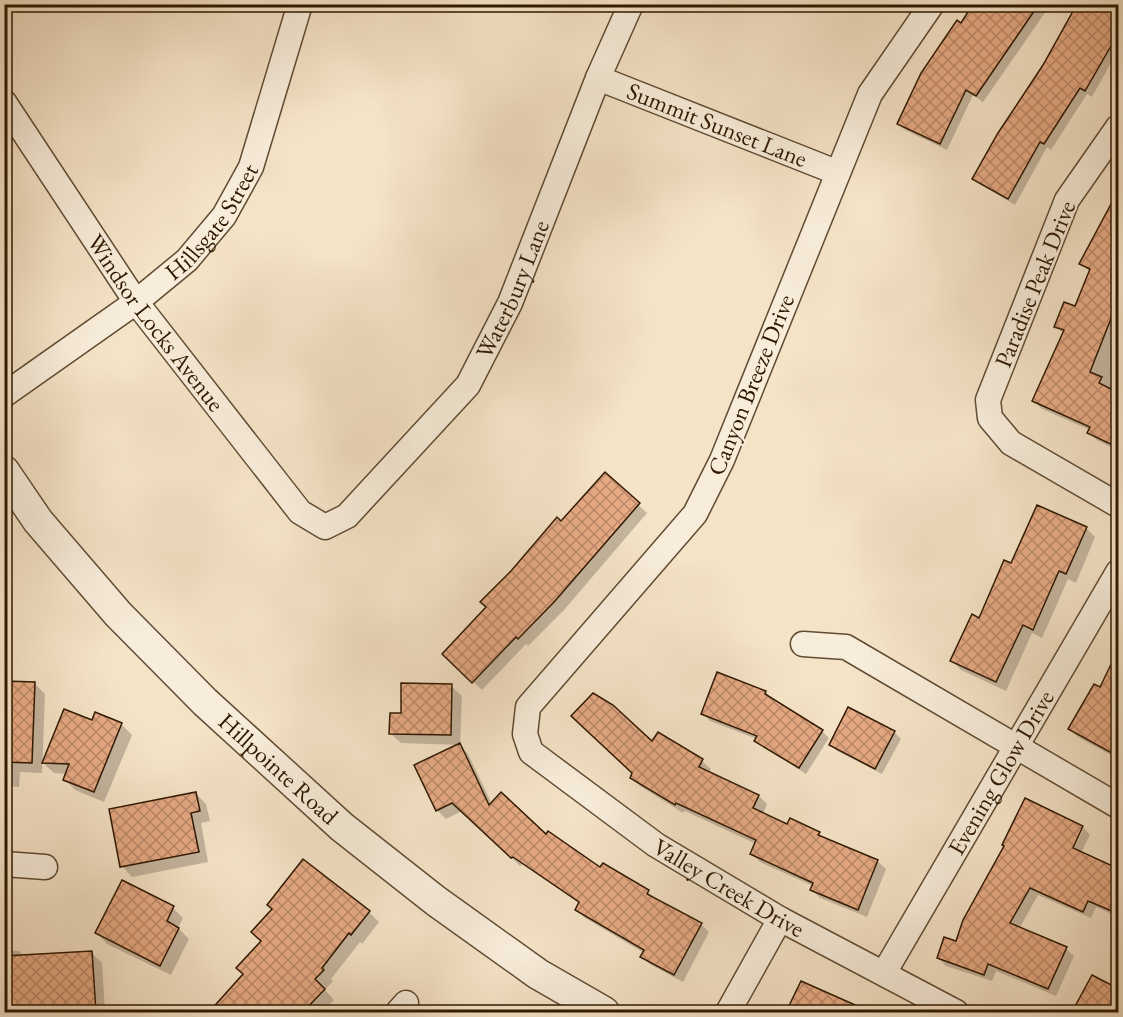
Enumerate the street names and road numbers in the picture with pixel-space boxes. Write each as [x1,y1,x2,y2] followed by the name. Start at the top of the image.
[623,75,812,174] street label: Summit Sunset Lane
[158,157,265,287] street label: Hillsgate Street
[987,196,1082,372] street label: Paradise Peak Drive
[468,215,556,364] street label: Waterbury Lane
[80,228,232,418] street label: Windsor Locks Avenue
[700,290,801,480] street label: Canyon Breeze Drive
[940,684,1061,861] street label: Evening Glow Drive
[212,706,346,832] street label: Hillpointe Road
[648,831,810,944] street label: Valley Creek Drive

